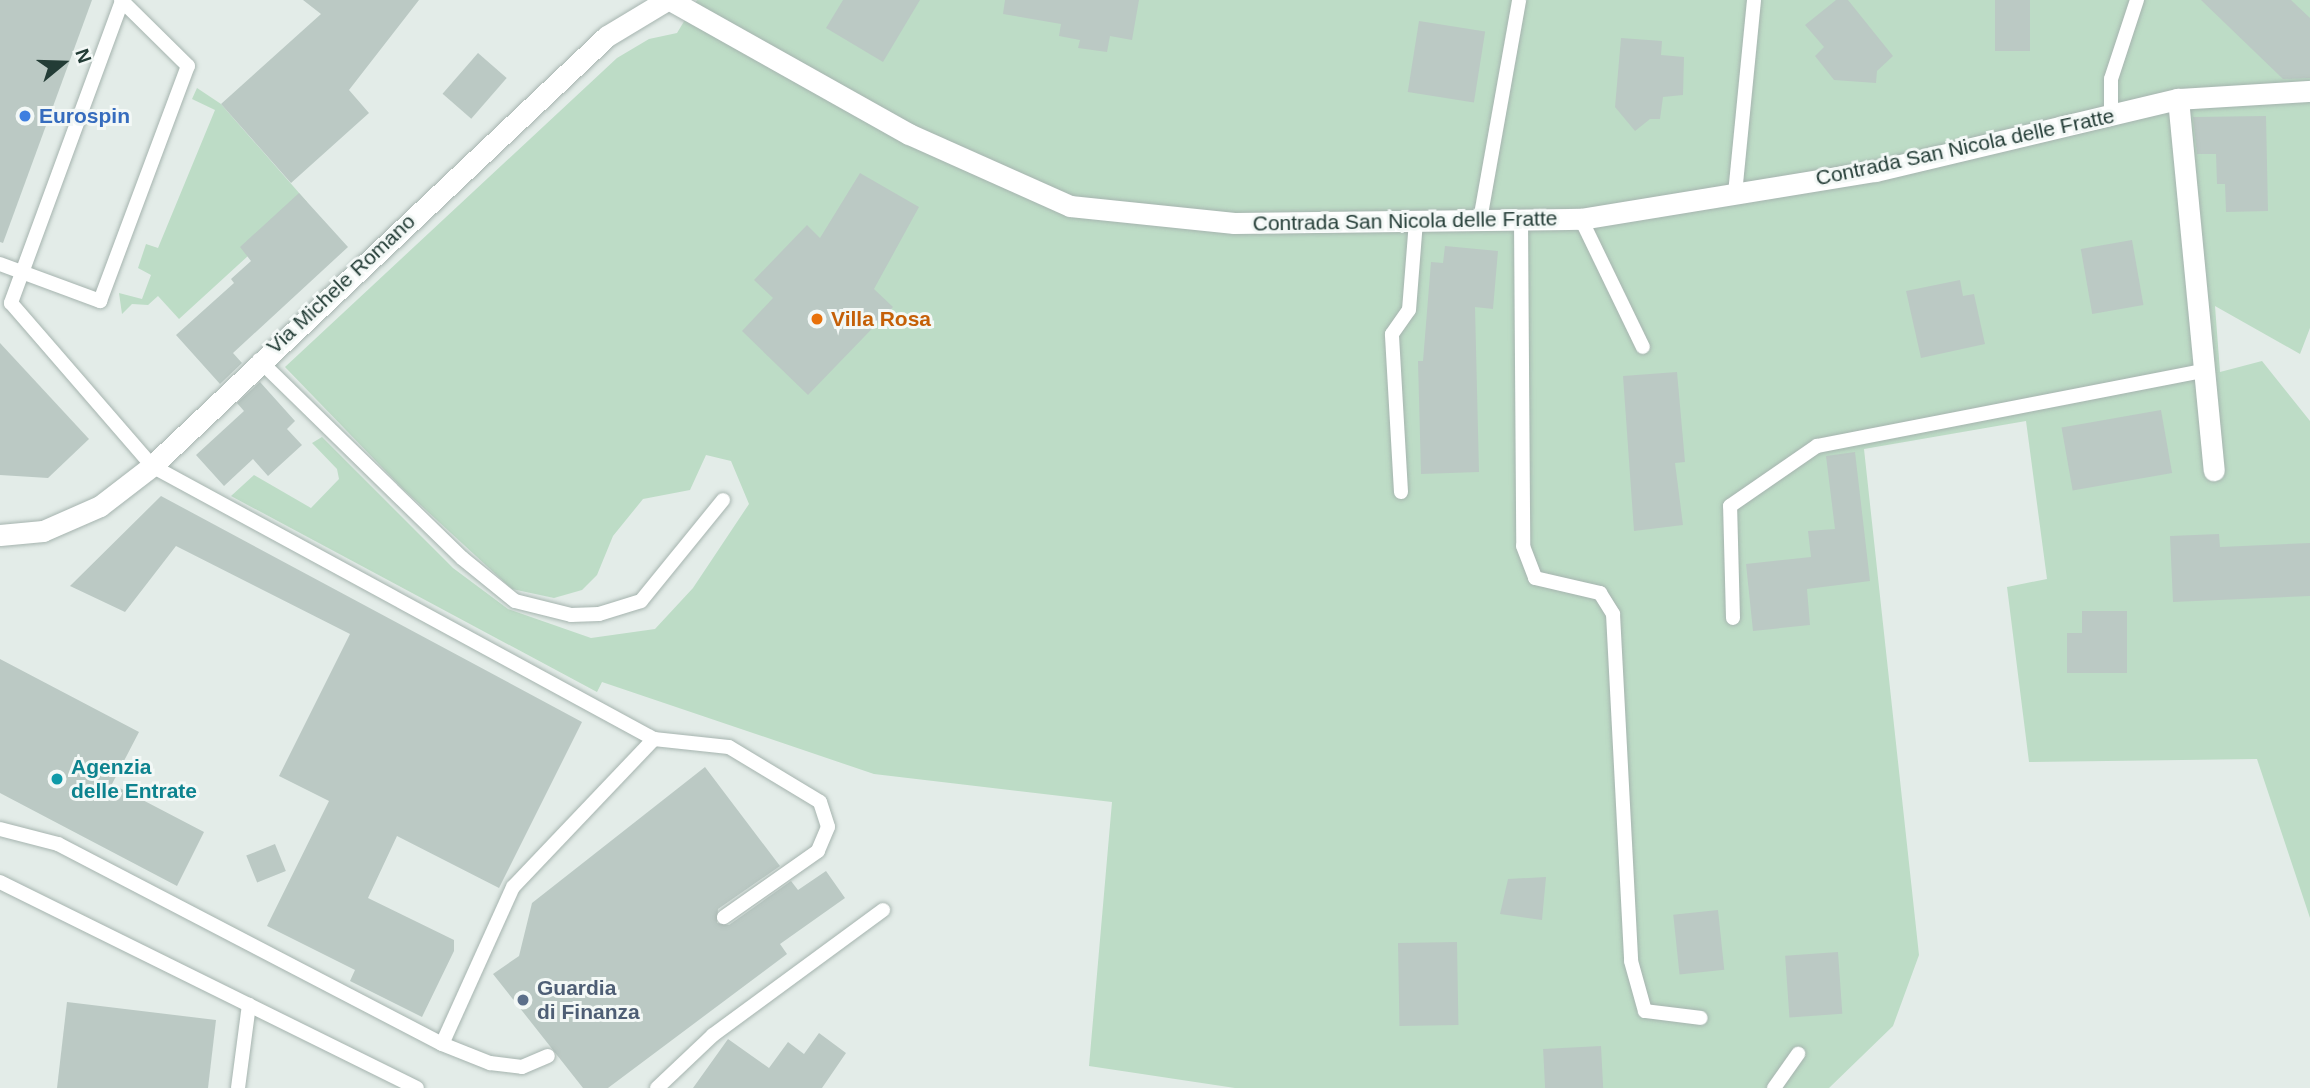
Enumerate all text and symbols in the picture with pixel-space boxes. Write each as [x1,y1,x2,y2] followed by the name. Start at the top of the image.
[28,28,98,98] north arrow
[71,46,95,66] text: N
[39,103,130,129] place label: Eurospin
[1813,103,2117,191] street label: Contrada San Nicola delle Fratte
[17,108,33,124] marker: Eurospin
[1252,206,1558,236] street label: Contrada San Nicola delle Fratte
[262,209,420,359] street label: Via Michele Romano
[831,306,931,332] place label: Villa Rosa
[809,311,825,327] marker: Villa Rosa
[71,754,197,804] place label: Agenzia delle Entrate
[49,771,65,787] marker: Agenzia delle Entrate
[537,975,640,1025] place label: Guardia di Finanza
[515,992,531,1008] marker: Guardia di Finanza

